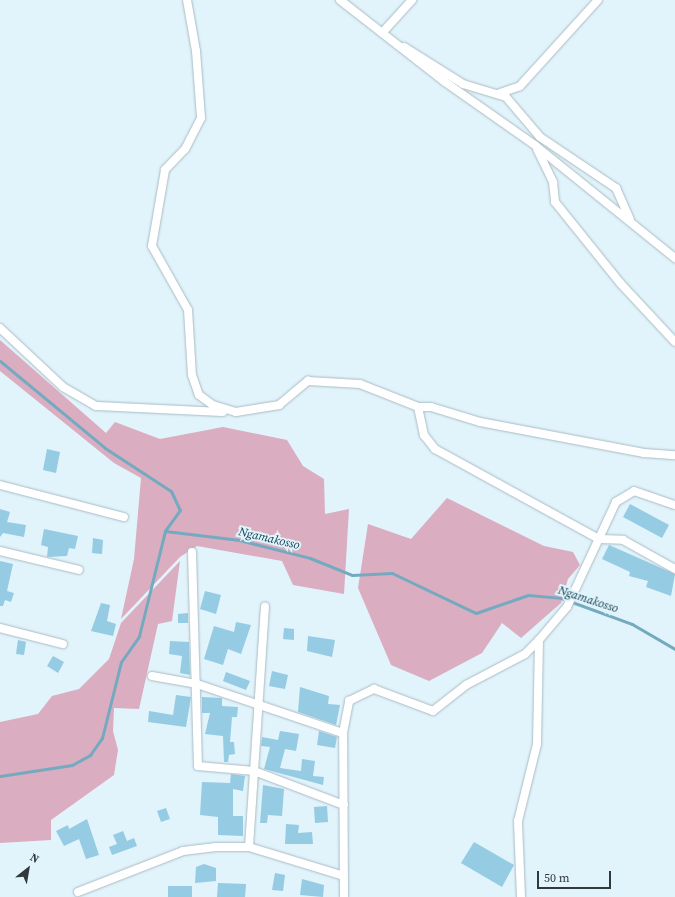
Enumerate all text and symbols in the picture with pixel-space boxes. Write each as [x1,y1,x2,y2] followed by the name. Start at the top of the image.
[237,525,301,553] water label: Ngamakosso
[556,584,620,616] water label: Ngamakosso
[8,849,48,889] north arrow
[27,850,42,867] text: N
[539,863,613,889] scale bar
[544,870,570,886] text: 50 m

